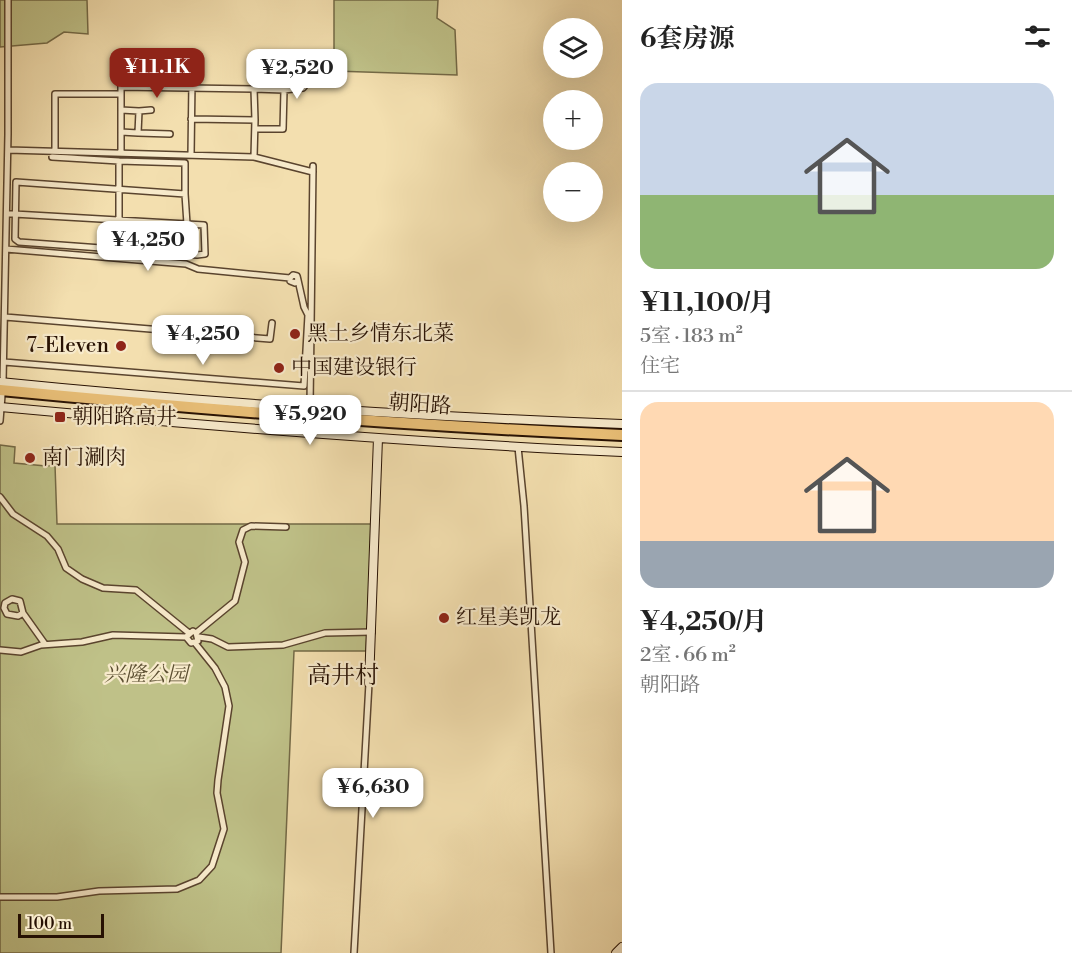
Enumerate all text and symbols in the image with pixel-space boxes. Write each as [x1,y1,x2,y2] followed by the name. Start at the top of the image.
[543,18,603,222] map controls
[543,18,603,78] button: layers
[1021,20,1054,53] icon: filters
[640,23,734,55] text: 6套房源
[108,48,206,99] pin: ¥11.1K
[248,49,346,100] pin: ¥2,520
[124,55,190,80] text: ¥11.1K
[260,56,334,81] text: ¥2,520
[543,90,603,150] button: +
[793,122,901,230] icon: home
[543,162,603,222] button: −
[99,221,197,272] pin: ¥4,250
[111,228,185,253] text: ¥4,250
[640,287,775,319] text: ¥11,100/月
[154,315,252,366] pin: ¥4,250
[307,321,454,347] place label: 黑土乡情东北菜
[166,322,240,347] text: ¥4,250
[640,324,743,349] text: 5室 · 183 m²
[288,327,302,341] marker: 黑土乡情东北菜
[26,333,109,359] place label: 7-Eleven
[114,339,128,353] marker: 7-Eleven
[640,354,680,379] text: 住宅
[291,355,417,381] place label: 中国建设银行
[272,361,286,375] marker: 中国建设银行
[388,390,452,420] street label: 朝阳路
[261,395,359,446] pin: ¥5,920
[273,402,347,427] text: ¥5,920
[72,404,177,430] place label: 朝阳路高井
[53,410,67,424] marker: 朝阳路高井
[793,441,901,549] icon: home
[42,445,126,471] place label: 南门涮肉
[23,451,37,465] marker: 南门涮肉
[456,605,561,631] place label: 红星美凯龙
[640,606,768,638] text: ¥4,250/月
[437,611,451,625] marker: 红星美凯龙
[640,643,736,668] text: 2室 · 66 m²
[307,661,379,691] district label: 高井村
[104,662,191,688] park label: 兴隆公园
[640,673,700,698] text: 朝阳路
[324,768,422,819] pin: ¥6,630
[336,775,410,800] text: ¥6,630
[18,911,104,938] scale bar
[27,914,72,934] text: 100 m

